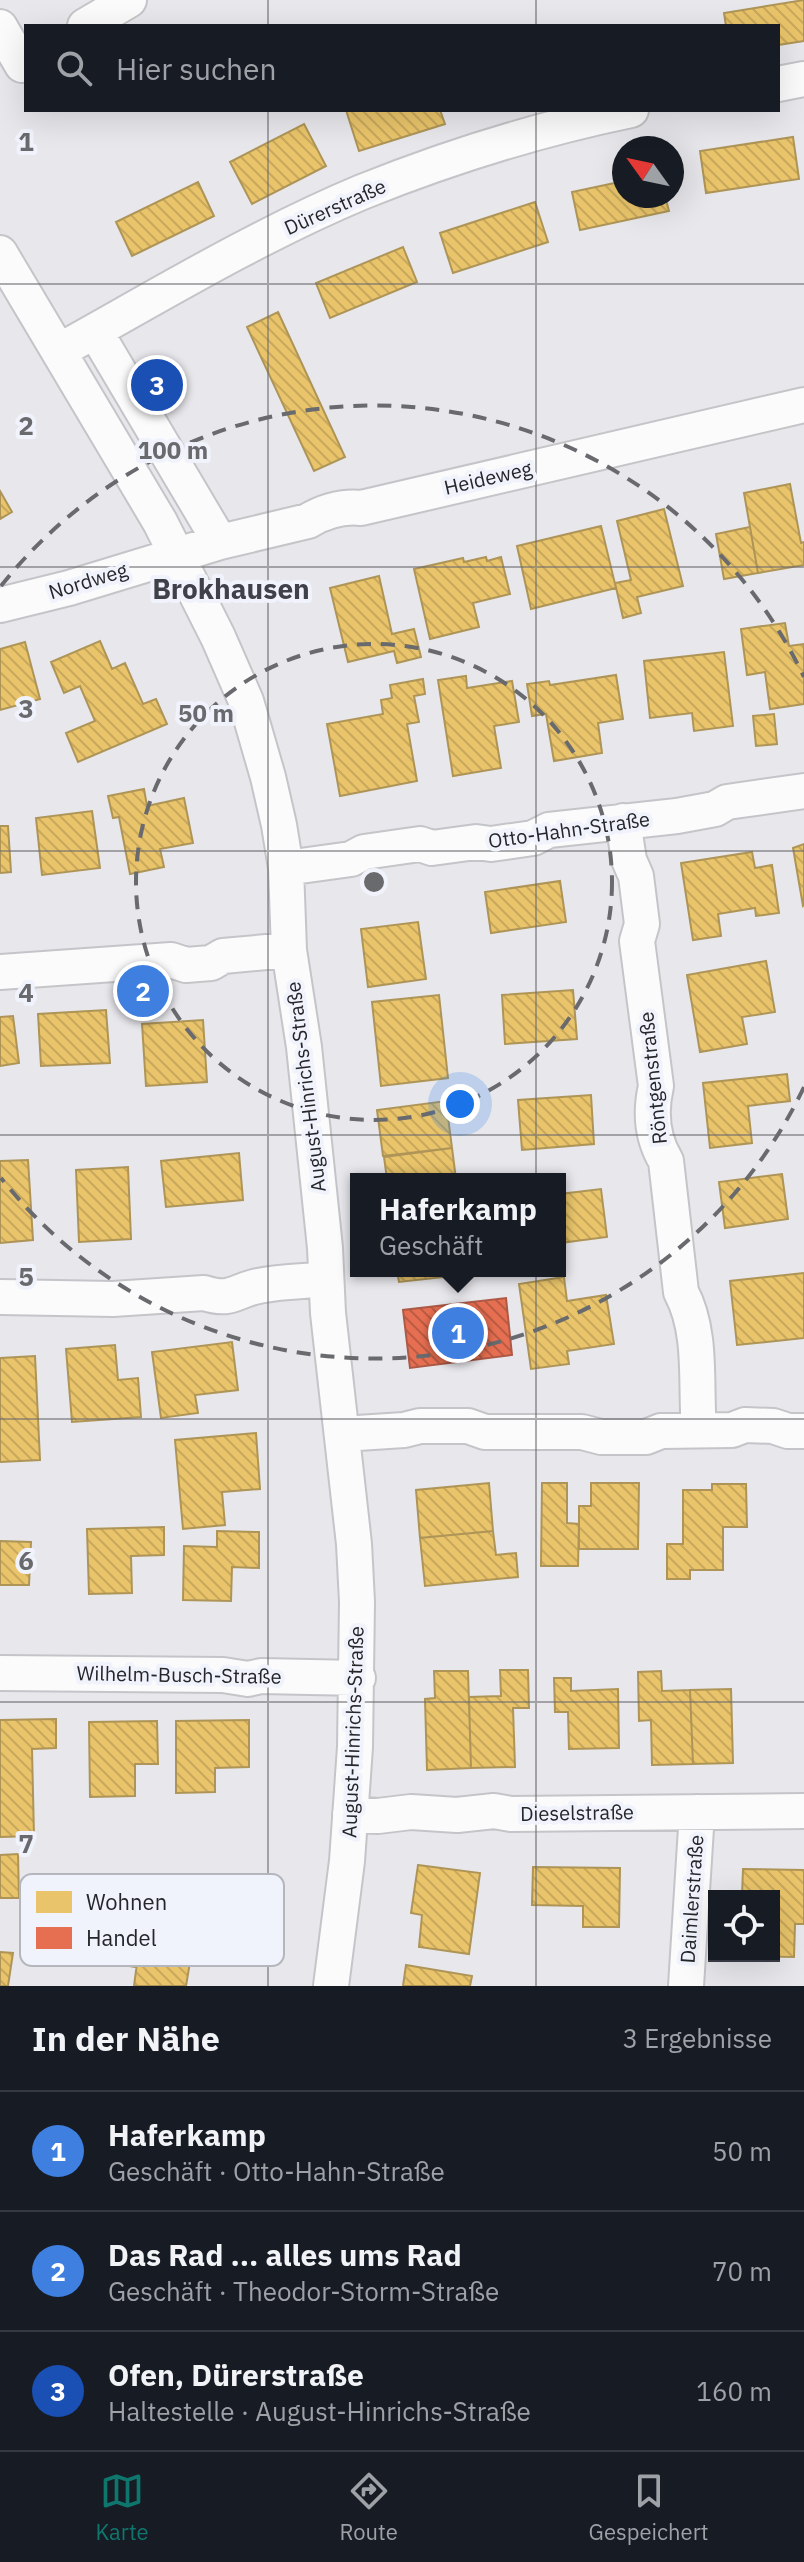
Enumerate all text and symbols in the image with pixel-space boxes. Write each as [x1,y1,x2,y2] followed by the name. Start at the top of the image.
[24,24,780,112] search box
[52,46,96,90] icon: search
[116,49,277,88] text: Hier suchen
[18,124,34,158] text: 1
[612,136,684,208] north arrow
[280,172,390,241] street label: Dürerstraße
[131,355,183,415] pin: 3
[18,408,34,442] text: 2
[138,434,208,466] text: 100 m
[441,454,535,501] street label: Heideweg
[45,556,131,605] street label: Nordweg
[152,570,310,607] district label: Brokhausen
[18,691,34,725] text: 3
[178,697,234,729] text: 50 m
[486,805,651,854] street label: Otto-Hahn-Straße
[360,868,388,896] centre of rings
[117,961,169,1021] pin: 2
[18,975,34,1009] text: 4
[279,980,332,1194] street label: August-Hinrichs-Straße
[632,1010,673,1146] street label: Röntgenstraße
[440,1084,480,1124] your location
[350,1173,566,1277] popup
[379,1189,537,1228] text: Haferkamp
[379,1228,483,1262] text: Geschäft
[18,1259,34,1293] text: 5
[432,1303,484,1363] pin: 1
[18,1543,34,1577] text: 6
[335,1626,370,1838] street label: August-Hinrichs-Straße
[76,1659,282,1690] street label: Wilhelm-Busch-Straße
[520,1798,634,1827] street label: Dieselstraße
[18,1826,34,1860] text: 7
[674,1834,709,1964] street label: Daimlerstraße
[20,1874,284,1966] legend
[86,1887,167,1916] text: Wohnen
[708,1890,780,1962] map controls
[708,1890,780,1962] button: locate
[86,1923,157,1952] text: Handel
[32,2016,220,2060] text: In der Nähe
[623,2021,772,2055] text: 3 Ergebnisse
[108,2115,266,2154] text: Haferkamp
[50,2134,66,2168] text: 1
[712,2134,772,2168] text: 50 m
[108,2154,445,2188] text: Geschäft · Otto-Hahn-Straße
[108,2235,462,2274] text: Das Rad ... alles ums Rad
[50,2254,66,2288] text: 2
[712,2254,772,2288] text: 70 m
[108,2274,499,2308] text: Geschäft · Theodor-Storm-Straße
[108,2355,364,2394] text: Ofen, Dürerstraße
[50,2374,66,2408] text: 3
[696,2374,772,2408] text: 160 m
[108,2394,531,2428] text: Haltestelle · August-Hinrichs-Straße
[95,2469,149,2546] tab: Karte
[339,2469,398,2546] tab: Route
[589,2469,709,2546] tab: Gespeichert

